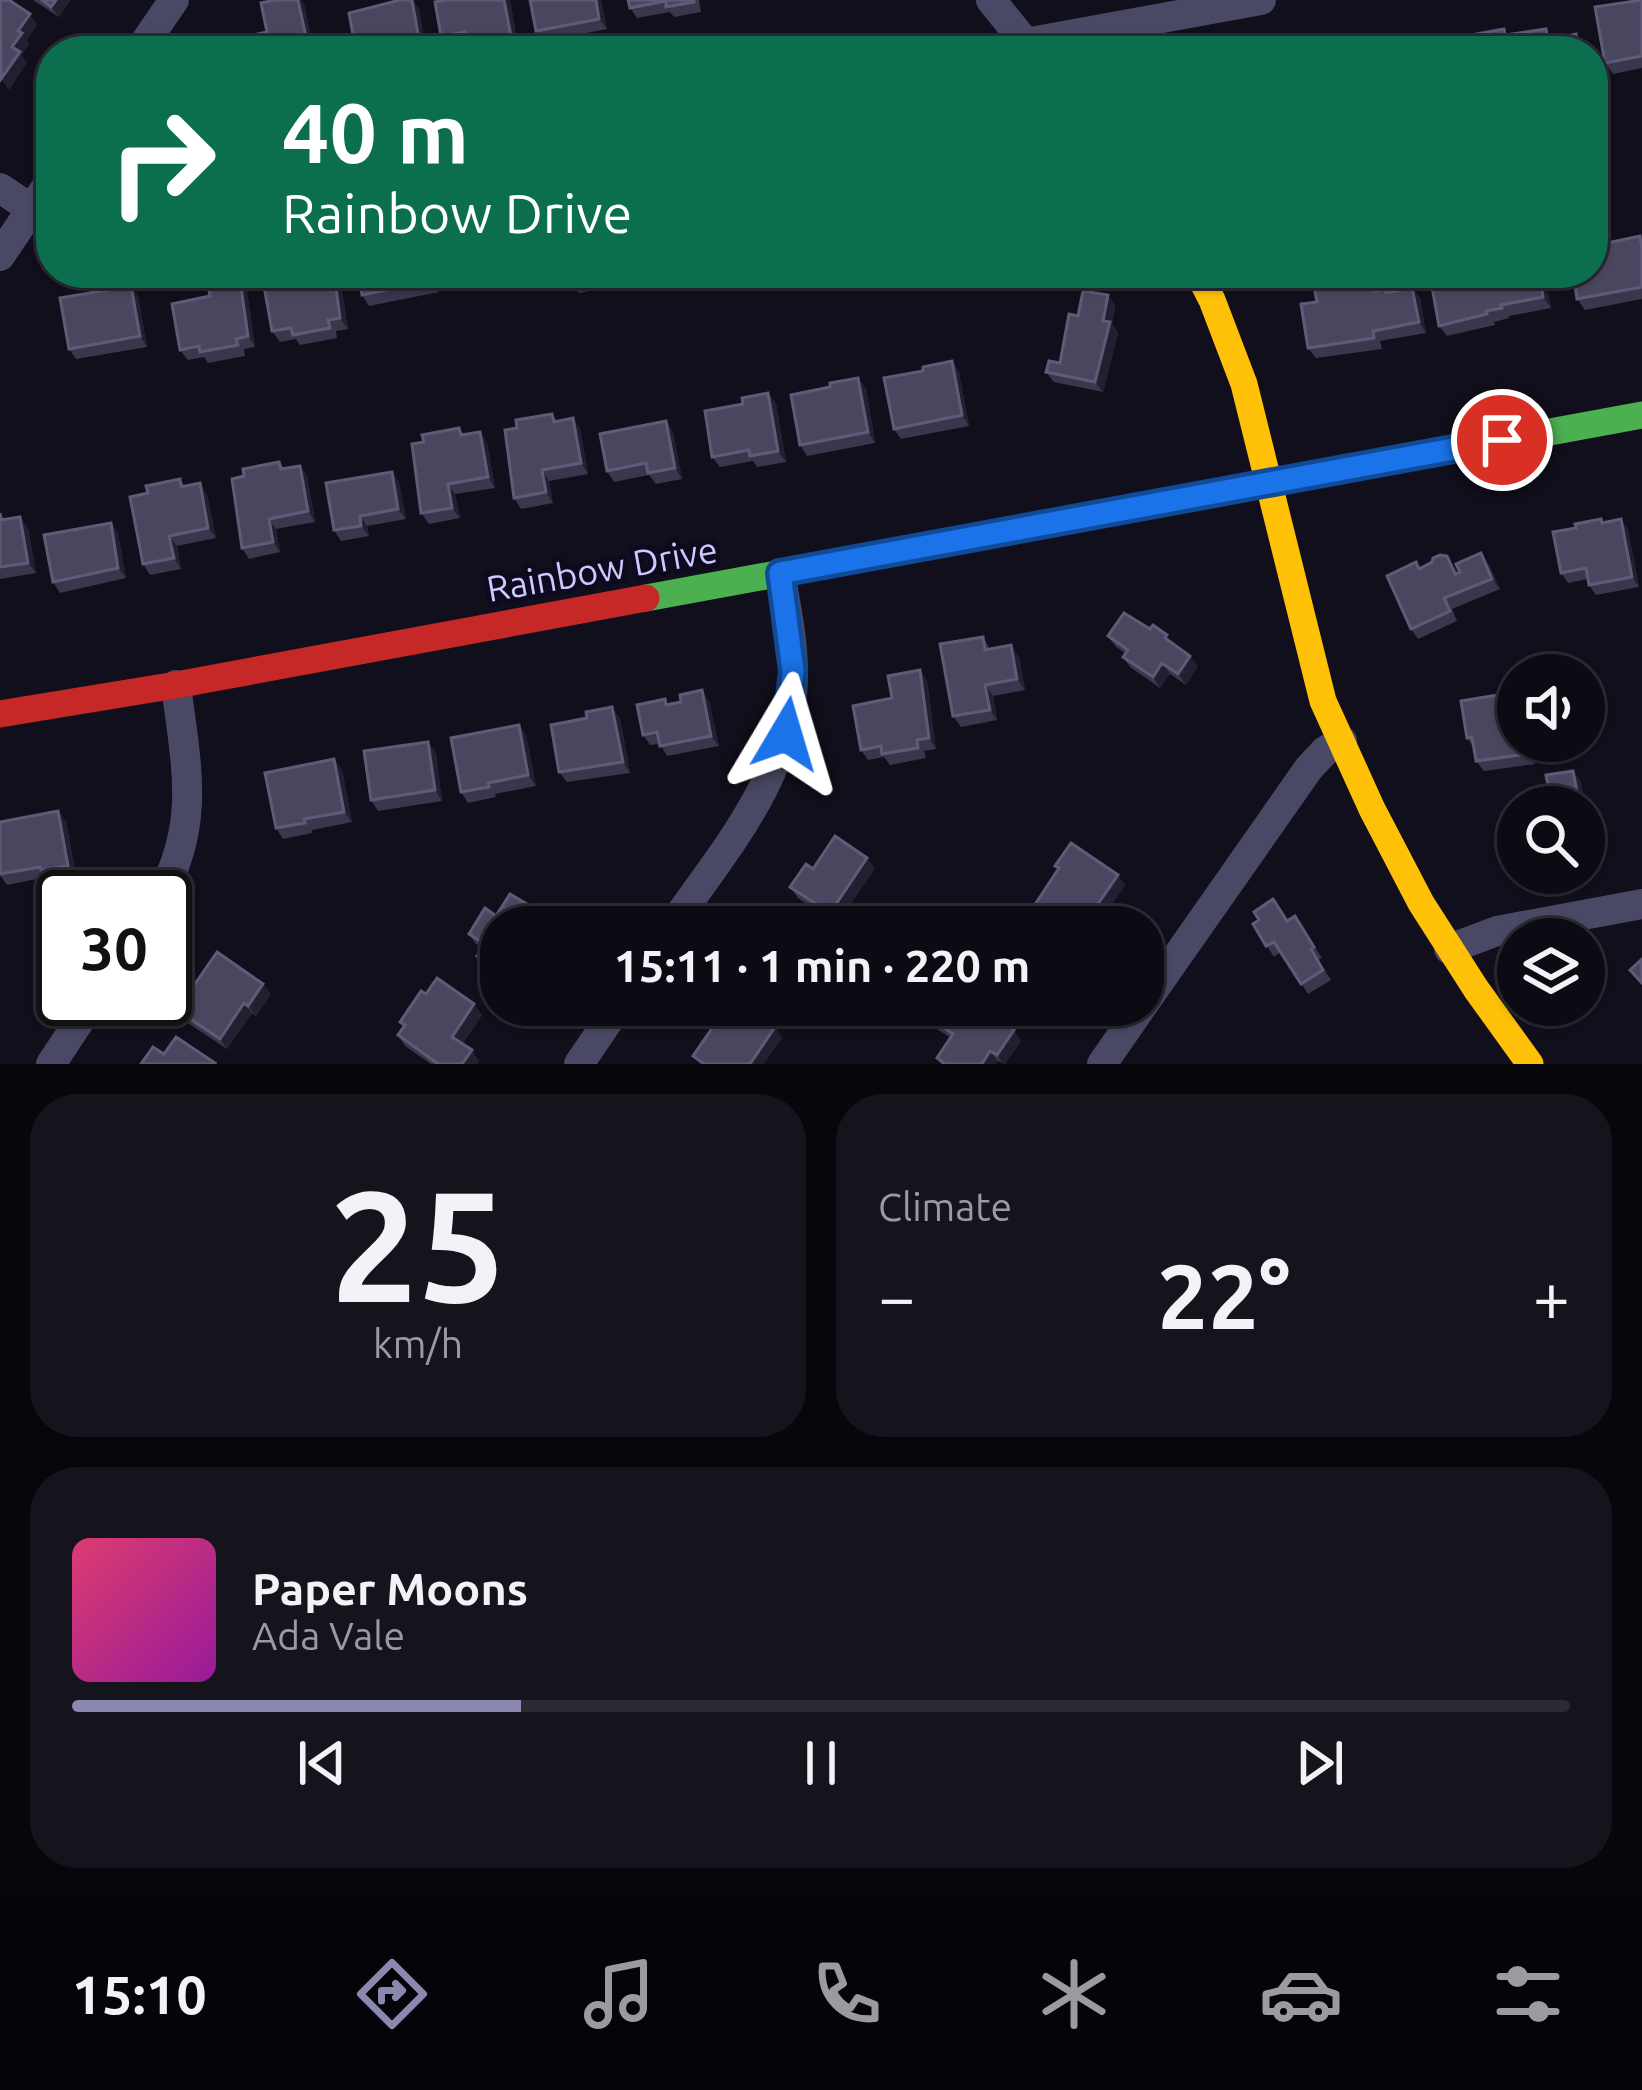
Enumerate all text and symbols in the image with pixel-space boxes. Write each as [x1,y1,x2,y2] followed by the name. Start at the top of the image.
[84,84,240,240] icon: right
[282,85,469,179] text: 40 m
[282,183,632,243] text: Rainbow Drive
[1451,389,1553,491] pin
[1469,407,1535,473] icon: arrive
[483,528,720,609] street label: Rainbow Drive
[1497,654,1605,1026] map controls
[1497,654,1605,762] button: sound
[723,671,849,797] position arrow
[1497,786,1605,894] button: search
[36,870,192,1026] speed limit sign: 30
[1497,918,1605,1026] button: layers
[614,940,1030,991] text: 15:11 · 1 min · 220 m
[330,1157,506,1331] text: 25
[878,1185,1012,1228] text: Climate
[1157,1245,1291,1346] text: 22°
[878,1259,915,1333] text: −
[1533,1259,1570,1333] text: +
[373,1322,463,1365] text: km/h
[252,1563,528,1614] text: Paper Moons
[252,1614,405,1657] text: Ada Vale
[289,1730,355,1796] icon: previous
[788,1730,854,1796] icon: pause
[1287,1730,1353,1796] icon: next
[350,1952,434,2036] icon: directions
[577,1952,661,2036] icon: music
[805,1952,889,2036] icon: phone
[1032,1952,1116,2036] icon: climate
[1259,1952,1343,2036] icon: car
[1486,1952,1570,2036] icon: filters
[72,1964,207,2024] text: 15:10

